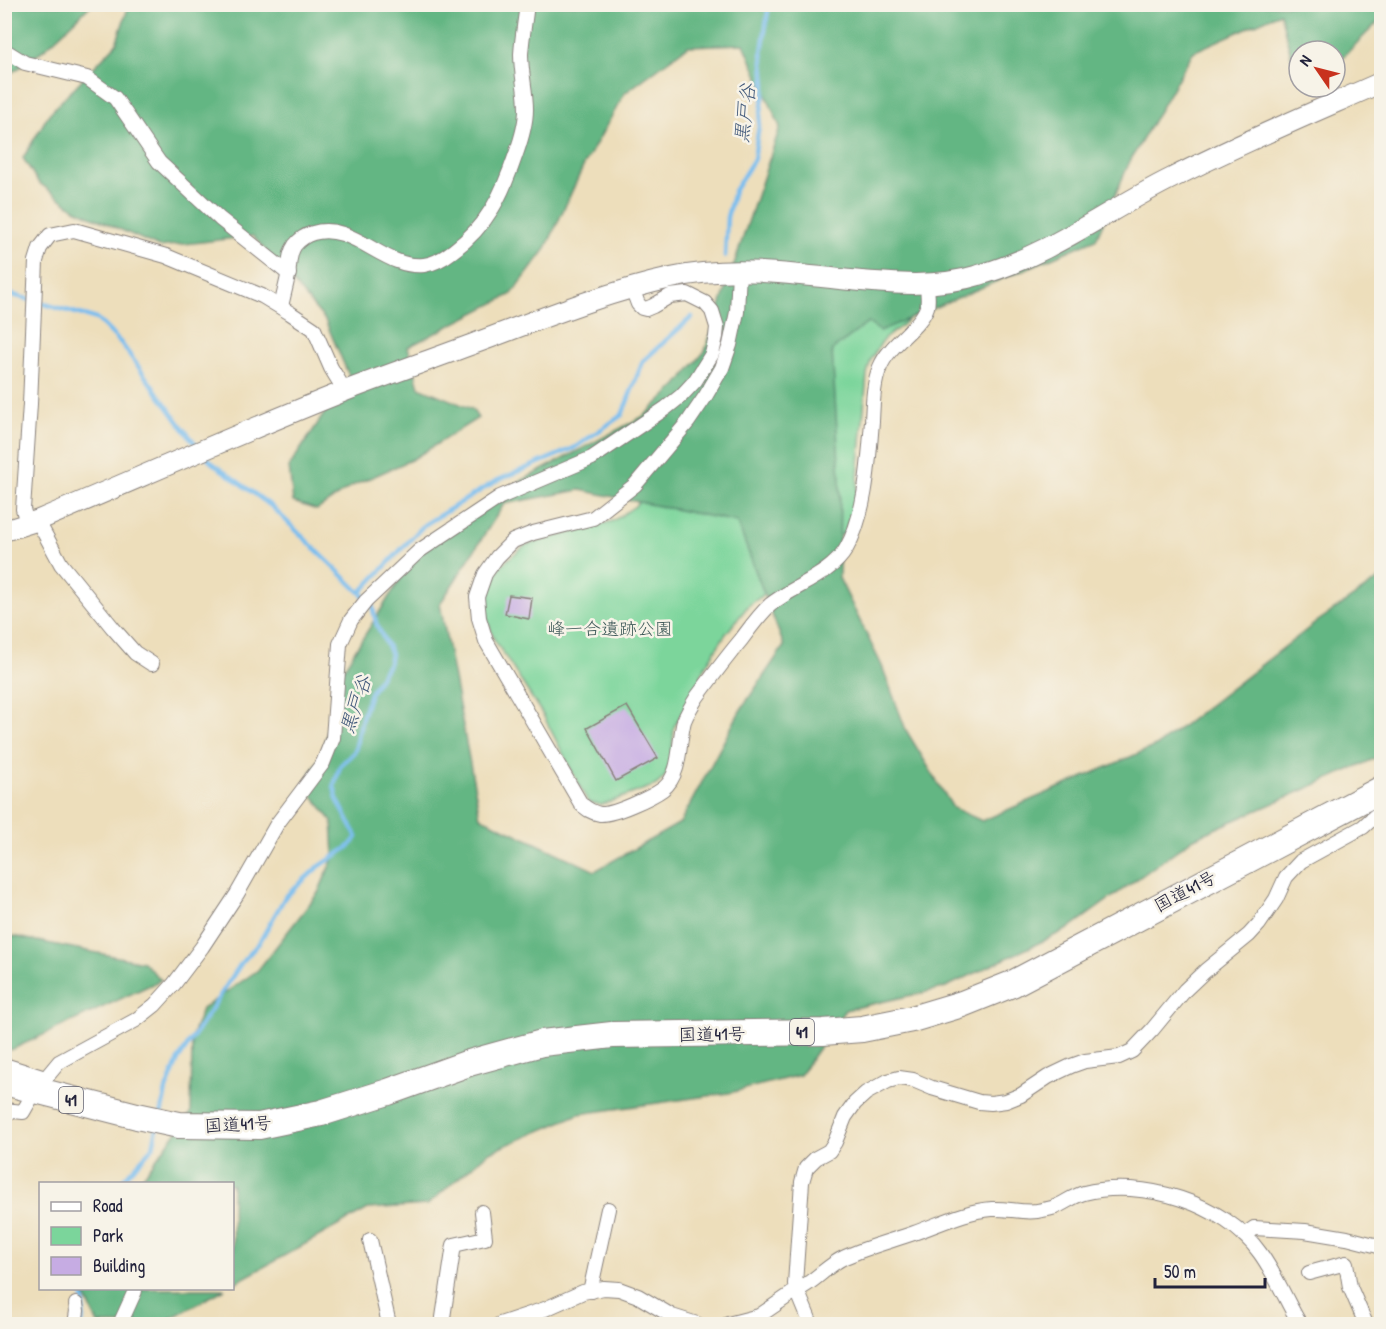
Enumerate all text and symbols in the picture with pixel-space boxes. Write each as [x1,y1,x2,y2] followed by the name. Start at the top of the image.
[1287,39,1347,99] north arrow
[1293,50,1316,70] text: N
[727,81,761,144] water label: 黒戸谷
[547,616,673,641] park label: 峰一合遺跡公園
[332,670,378,737] water label: 黒戸谷
[1149,864,1221,918] street label: 国道41号
[790,1019,814,1045] road number: 41
[678,1021,746,1047] street label: 国道41号
[59,1087,83,1113] road number: 41
[204,1110,272,1138] street label: 国道41号
[39,1182,234,1290] legend
[93,1193,123,1218] text: Road
[93,1223,124,1248] text: Park
[1155,1251,1264,1289] scale bar
[93,1253,145,1278] text: Building
[1164,1259,1196,1284] text: 50 m

